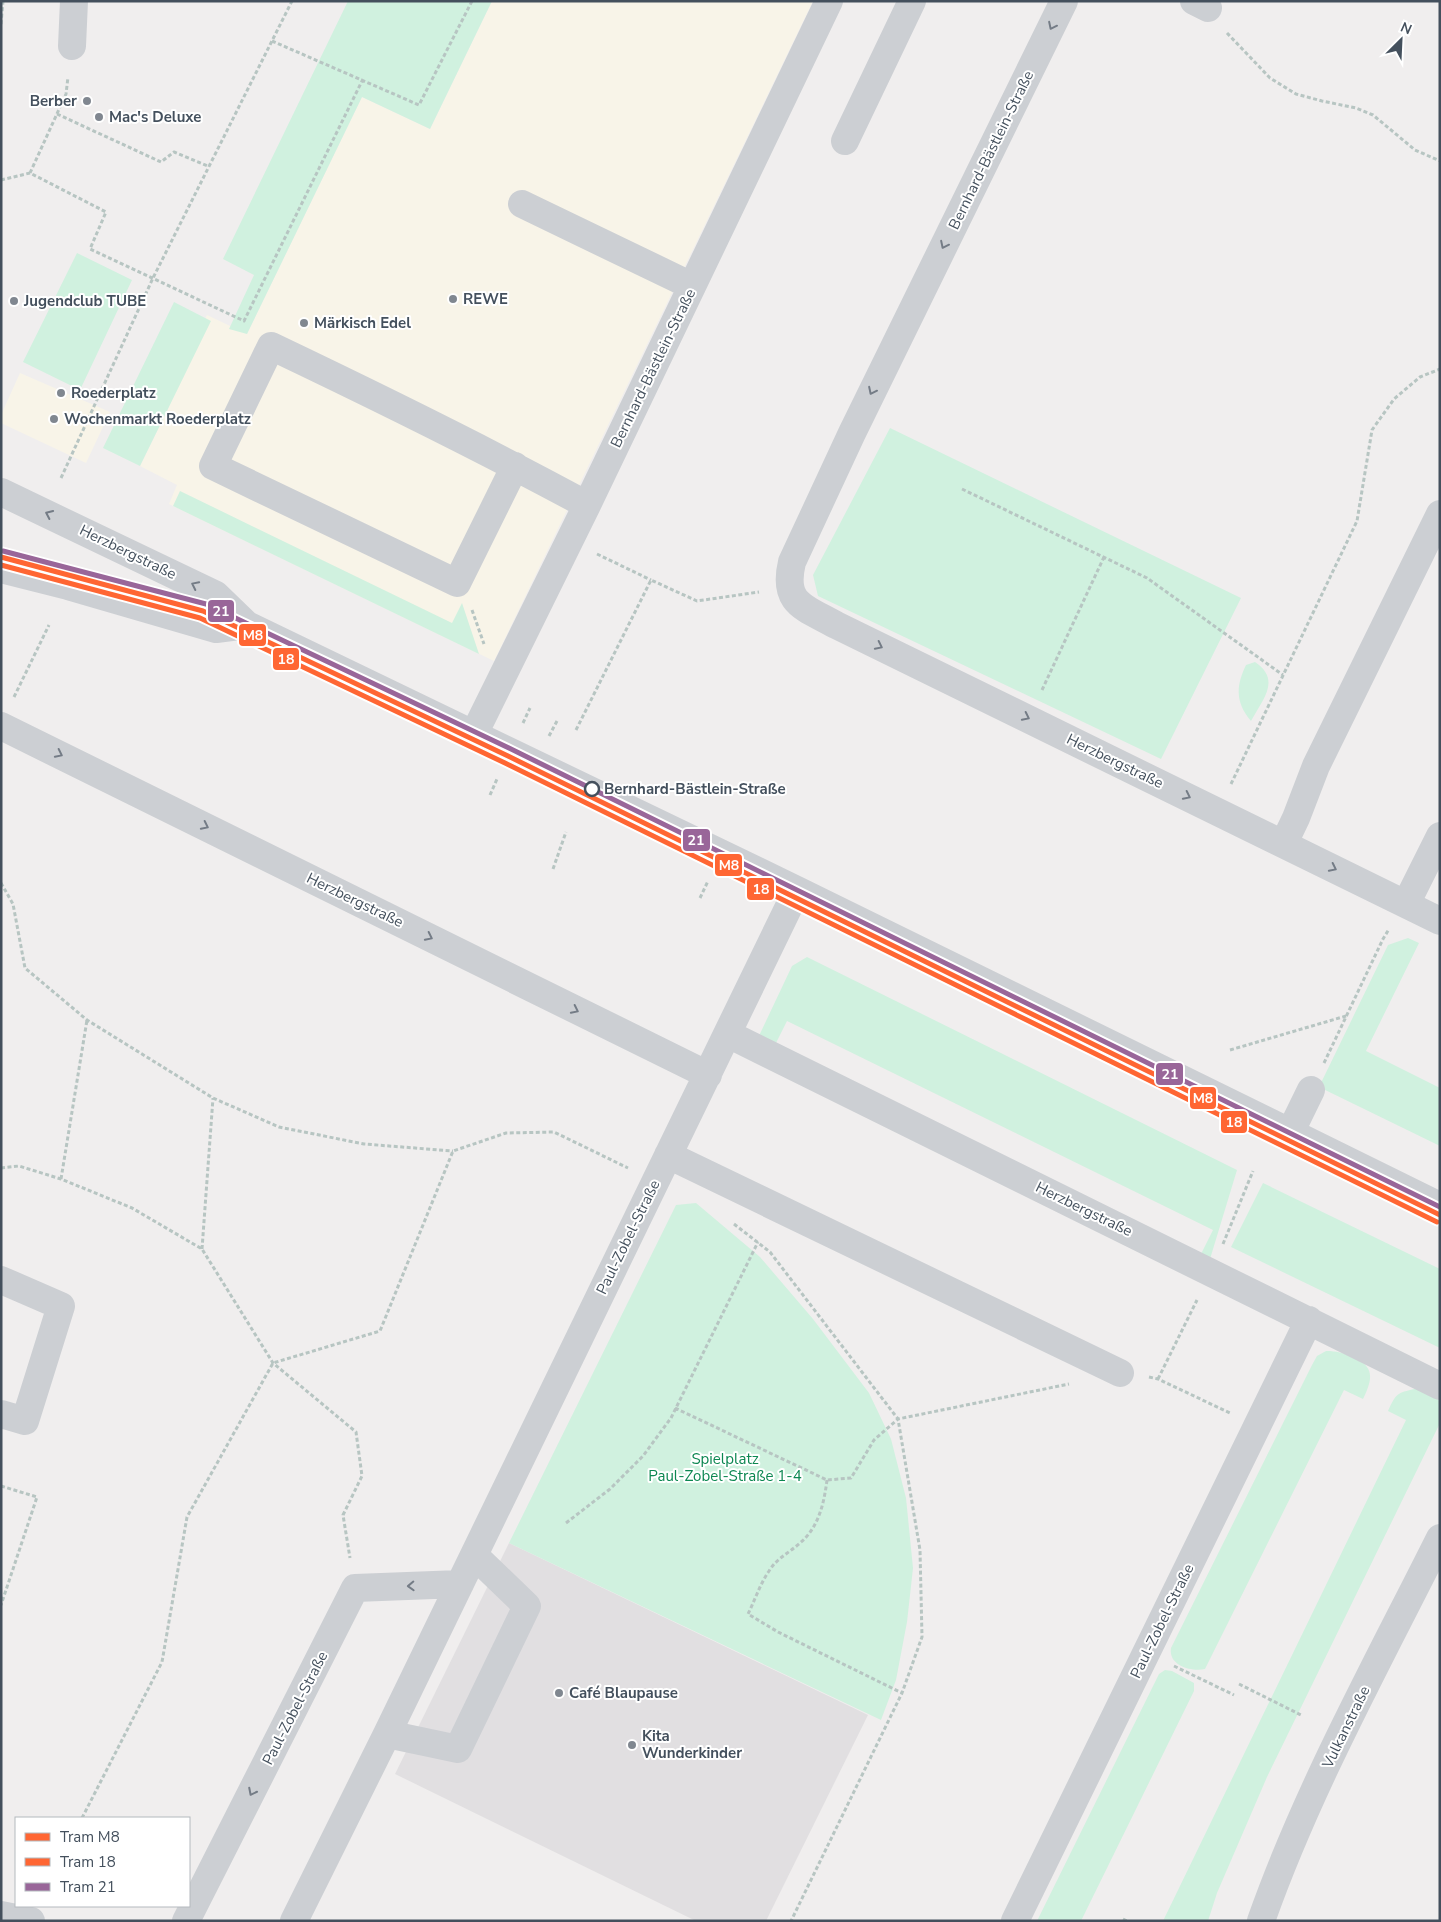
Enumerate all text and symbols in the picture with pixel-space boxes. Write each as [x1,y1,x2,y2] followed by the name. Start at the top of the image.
[1376,15,1426,65] north arrow
[1397,18,1415,39] text: N
[1048,21,1058,30] one-way arrow
[944,67,1038,233] street label: Bernhard-Bästlein-Straße
[30,91,77,111] place label: Berber
[81,95,93,107] marker: Berber
[109,107,201,127] place label: Mac's Deluxe
[93,111,105,123] marker: Mac's Deluxe
[940,240,950,249] one-way arrow
[606,285,700,451] street label: Bernhard-Bästlein-Straße
[463,289,508,309] place label: REWE
[23,291,146,311] place label: Jugendclub TUBE
[447,293,459,305] marker: REWE
[8,295,20,307] marker: Jugendclub TUBE
[314,313,411,333] place label: Märkisch Edel
[298,317,310,329] marker: Märkisch Edel
[71,383,156,403] place label: Roederplatz
[868,386,879,395] one-way arrow
[55,387,67,399] marker: Roederplatz
[64,409,251,429] place label: Wochenmarkt Roederplatz
[48,413,60,425] marker: Wochenmarkt Roederplatz
[45,510,54,520] one-way arrow
[76,520,180,584] street label: Herzbergstraße
[191,580,200,591] one-way arrow
[207,599,235,623] line badge: 21
[213,602,229,621] text: 21
[238,623,267,647] line badge: M8
[243,626,263,645] text: M8
[874,640,883,650] one-way arrow
[272,647,300,671] line badge: 18
[278,650,294,669] text: 18
[1021,711,1030,721] one-way arrow
[1063,729,1167,793] street label: Herzbergstraße
[54,748,63,758] one-way arrow
[604,779,786,799] place label: Bernhard-Bästlein-Straße
[584,781,600,797] marker: Bernhard-Bästlein-Straße
[1182,790,1191,800] one-way arrow
[200,820,209,830] one-way arrow
[682,828,711,852] line badge: 21
[688,831,704,850] text: 21
[714,853,743,877] line badge: M8
[719,856,739,875] text: M8
[1328,862,1337,872] one-way arrow
[303,868,407,932] street label: Herzbergstraße
[746,877,775,901] line badge: 18
[753,880,769,899] text: 18
[424,931,433,941] one-way arrow
[569,1003,578,1013] one-way arrow
[1155,1062,1184,1086] line badge: 21
[1162,1065,1178,1084] text: 21
[1189,1086,1217,1110] line badge: M8
[1193,1089,1213,1108] text: M8
[1220,1110,1248,1134] line badge: 18
[1226,1113,1242,1132] text: 18
[592,1176,664,1298] street label: Paul-Zobel-Straße
[1032,1177,1136,1241] street label: Herzbergstraße
[648,1449,802,1486] park label: Spielplatz Paul-Zobel-Straße 1-4
[1126,1560,1198,1682] street label: Paul-Zobel-Straße
[407,1580,415,1591] one-way arrow
[258,1648,332,1768] street label: Paul-Zobel-Straße
[569,1683,678,1703] place label: Café Blaupause
[1317,1683,1375,1772] street label: Vulkanstraße
[553,1687,565,1699] marker: Café Blaupause
[642,1726,742,1763] place label: Kita Wunderkinder
[626,1739,638,1751] marker: Kita Wunderkinder
[248,1787,258,1796] one-way arrow
[15,1817,190,1907] legend
[60,1827,120,1847] text: Tram M8
[60,1852,116,1872] text: Tram 18
[60,1877,116,1897] text: Tram 21

